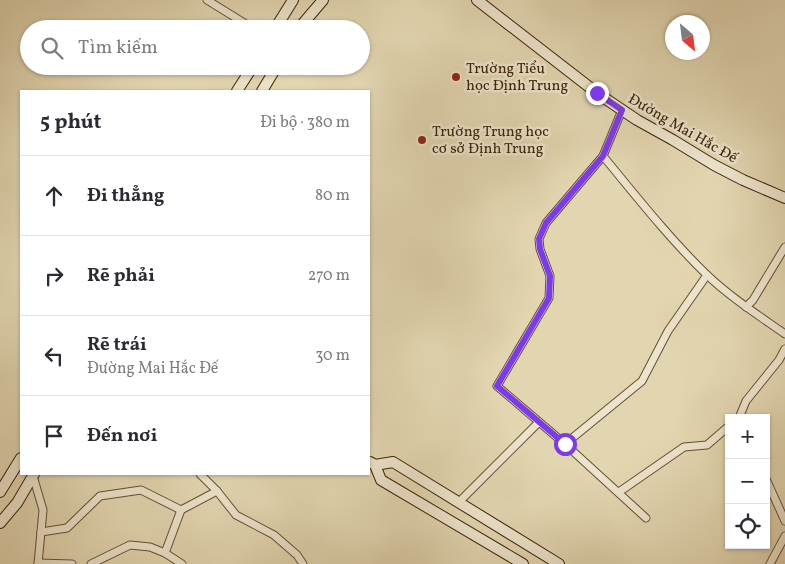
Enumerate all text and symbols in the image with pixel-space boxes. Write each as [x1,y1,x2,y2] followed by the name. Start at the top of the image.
[665,15,710,60] north arrow
[20,20,370,75] search box
[38,34,66,62] icon: search
[78,35,158,61] text: Tìm kiếm
[466,59,568,97] place label: Trường Tiểu học Định Trung
[450,71,462,83] marker: Trường Tiểu học Định Trung
[586,82,609,105] route end
[624,89,742,170] street label: Đường Mai Hắc Đế
[40,108,102,137] text: 5 phút
[260,112,350,134] text: Đi bộ · 380 m
[432,122,549,160] place label: Trường Trung học cơ sở Định Trung
[416,134,428,146] marker: Trường Trung học cơ sở Định Trung
[40,182,68,210] icon: ahead
[87,183,164,209] text: Đi thẳng
[315,185,350,207] text: 80 m
[40,262,68,290] icon: right
[87,263,155,289] text: Rẽ phải
[308,265,350,287] text: 270 m
[87,332,147,358] text: Rẽ trái
[40,342,68,370] icon: left
[315,345,350,367] text: 30 m
[87,358,218,380] text: Đường Mai Hắc Đế
[725,414,770,549] map controls
[725,414,770,459] button: +
[40,422,68,450] icon: arrive
[87,423,157,449] text: Đến nơi
[554,433,577,456] route start
[725,459,770,504] button: −
[725,504,770,549] button: locate

